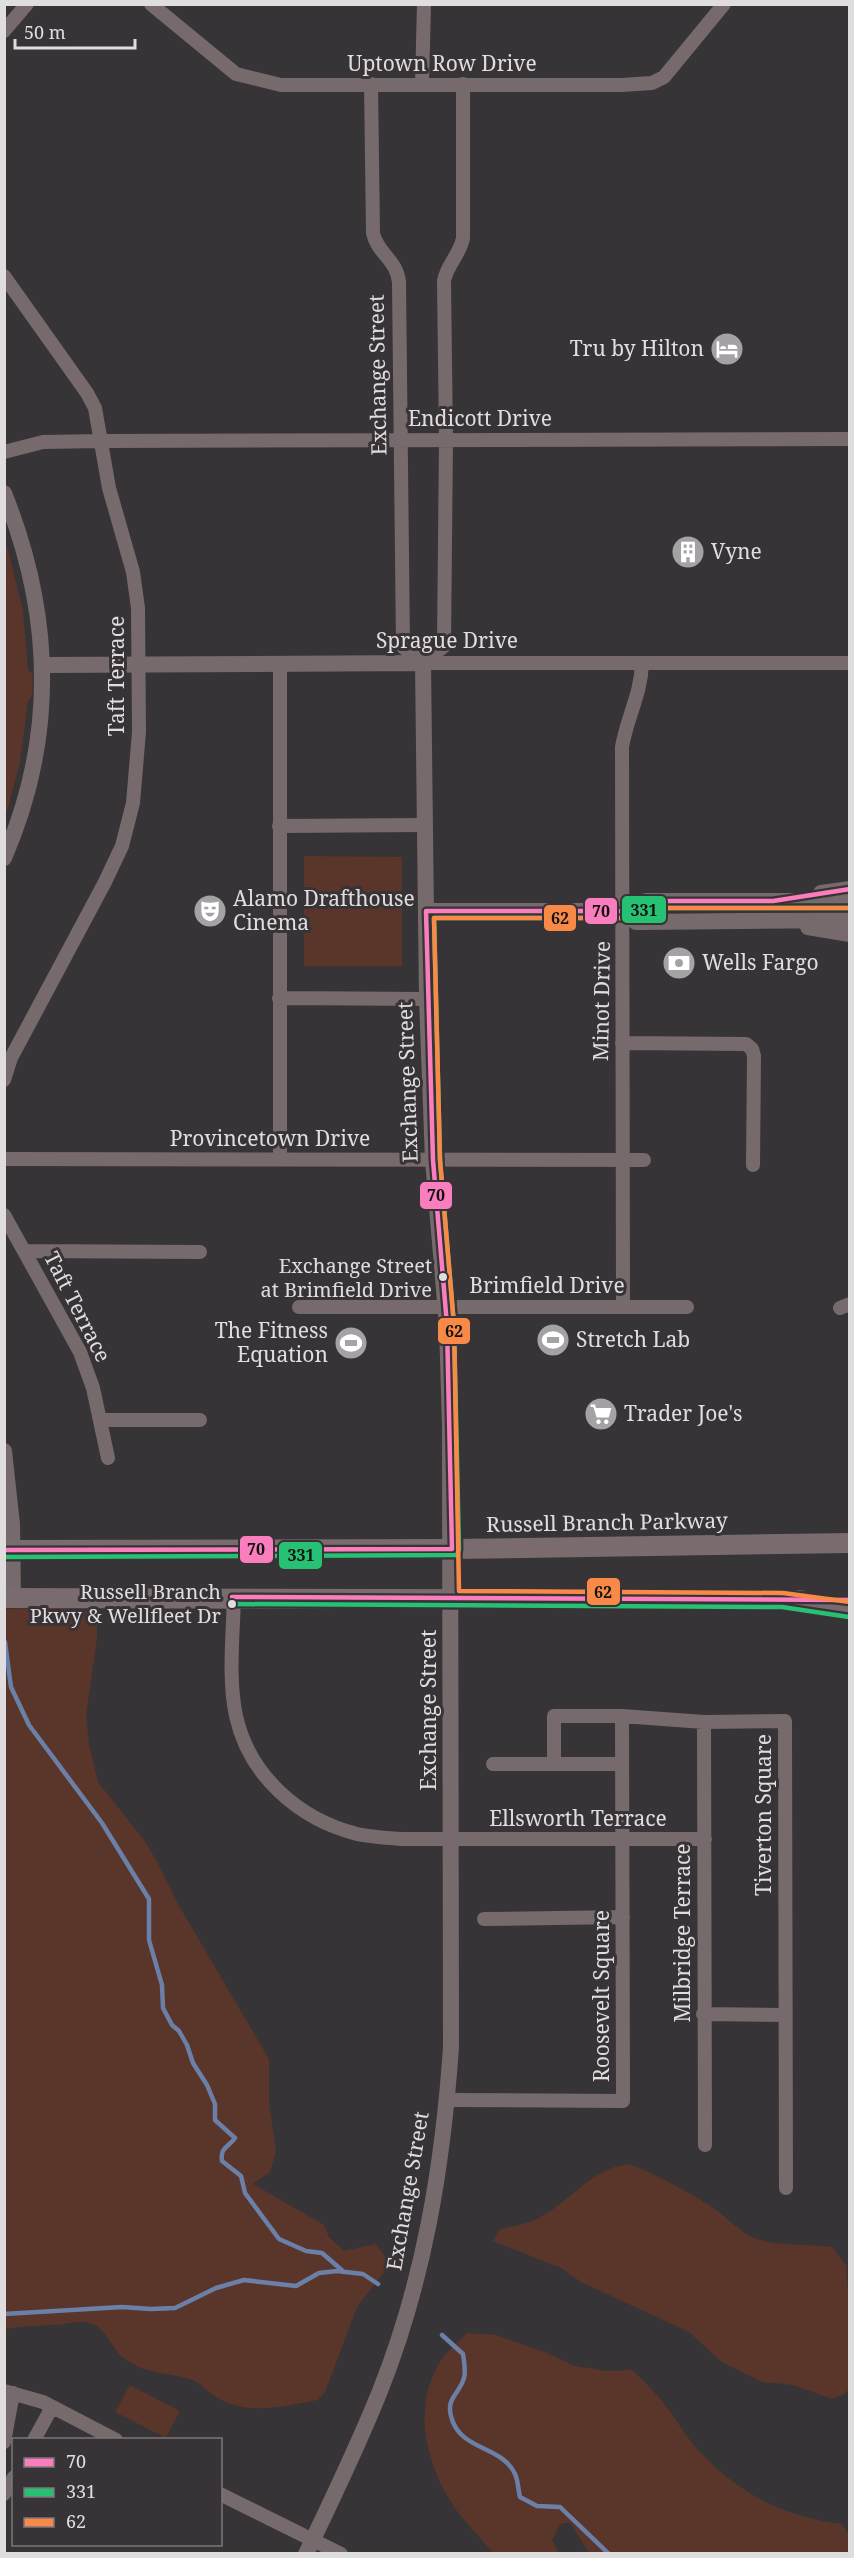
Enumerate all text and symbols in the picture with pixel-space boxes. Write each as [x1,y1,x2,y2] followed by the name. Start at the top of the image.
[15,12,135,50] scale bar
[24,20,66,44] text: 50 m
[347,49,537,77] street label: Uptown Row Drive
[362,294,392,456] street label: Exchange Street
[709,331,745,367] hotel icon: Tru by Hilton
[570,334,704,362] place label: Tru by Hilton
[408,404,552,432] street label: Endicott Drive
[670,534,706,570] building icon: Vyne
[711,537,762,565] place label: Vyne
[102,616,130,736] street label: Taft Terrace
[376,626,518,654] street label: Sprague Drive
[233,884,415,936] place label: Alamo Drafthouse Cinema
[192,893,228,929] theatre icon: Alamo Drafthouse Cinema
[621,895,667,924] line badge: 331
[584,897,618,925] line badge: 70
[630,899,658,921] text: 331
[592,900,610,922] text: 70
[543,904,577,932] line badge: 62
[551,907,569,929] text: 62
[586,941,616,1061] street label: Minot Drive
[661,945,697,981] bank icon: Wells Fargo
[702,948,819,976] place label: Wells Fargo
[390,1001,424,1163] street label: Exchange Street
[170,1124,370,1152] street label: Provincetown Drive
[419,1181,453,1210] line badge: 70
[427,1184,445,1206] text: 70
[38,1247,118,1367] street label: Taft Terrace
[260,1252,432,1303] place label: Exchange Street at Brimfield Drive
[437,1271,449,1283] marker: Exchange Street at Brimfield Drive
[469,1271,625,1299] street label: Brimfield Drive
[215,1316,328,1368] place label: The Fitness Equation
[437,1317,471,1345] line badge: 62
[445,1320,463,1342] text: 62
[535,1322,571,1358] sports icon: Stretch Lab
[333,1325,369,1361] sports icon: The Fitness Equation
[576,1325,690,1353] place label: Stretch Lab
[583,1396,619,1432] supermarket icon: Trader Joe's
[624,1399,743,1427] place label: Trader Joe's
[486,1506,728,1538] street label: Russell Branch Parkway
[239,1535,274,1564] line badge: 70
[247,1538,265,1560] text: 70
[278,1541,323,1570] line badge: 331
[287,1544,315,1566] text: 331
[586,1577,621,1606] line badge: 62
[30,1578,222,1629] place label: Russell Branch Pkwy & Wellfleet Dr
[594,1581,612,1603] text: 62
[226,1598,238,1610] marker: Russell Branch Pkwy & Wellfleet Dr
[414,1630,442,1790] street label: Exchange Street
[749,1734,777,1896] street label: Tiverton Square
[489,1804,667,1832] street label: Ellsworth Terrace
[668,1843,696,2023] street label: Milbridge Terrace
[587,1910,615,2082] street label: Roosevelt Square
[379,2109,435,2272] street label: Exchange Street
[12,2438,222,2546] legend
[66,2449,86,2473] text: 70
[66,2479,96,2503] text: 331
[66,2509,86,2533] text: 62

